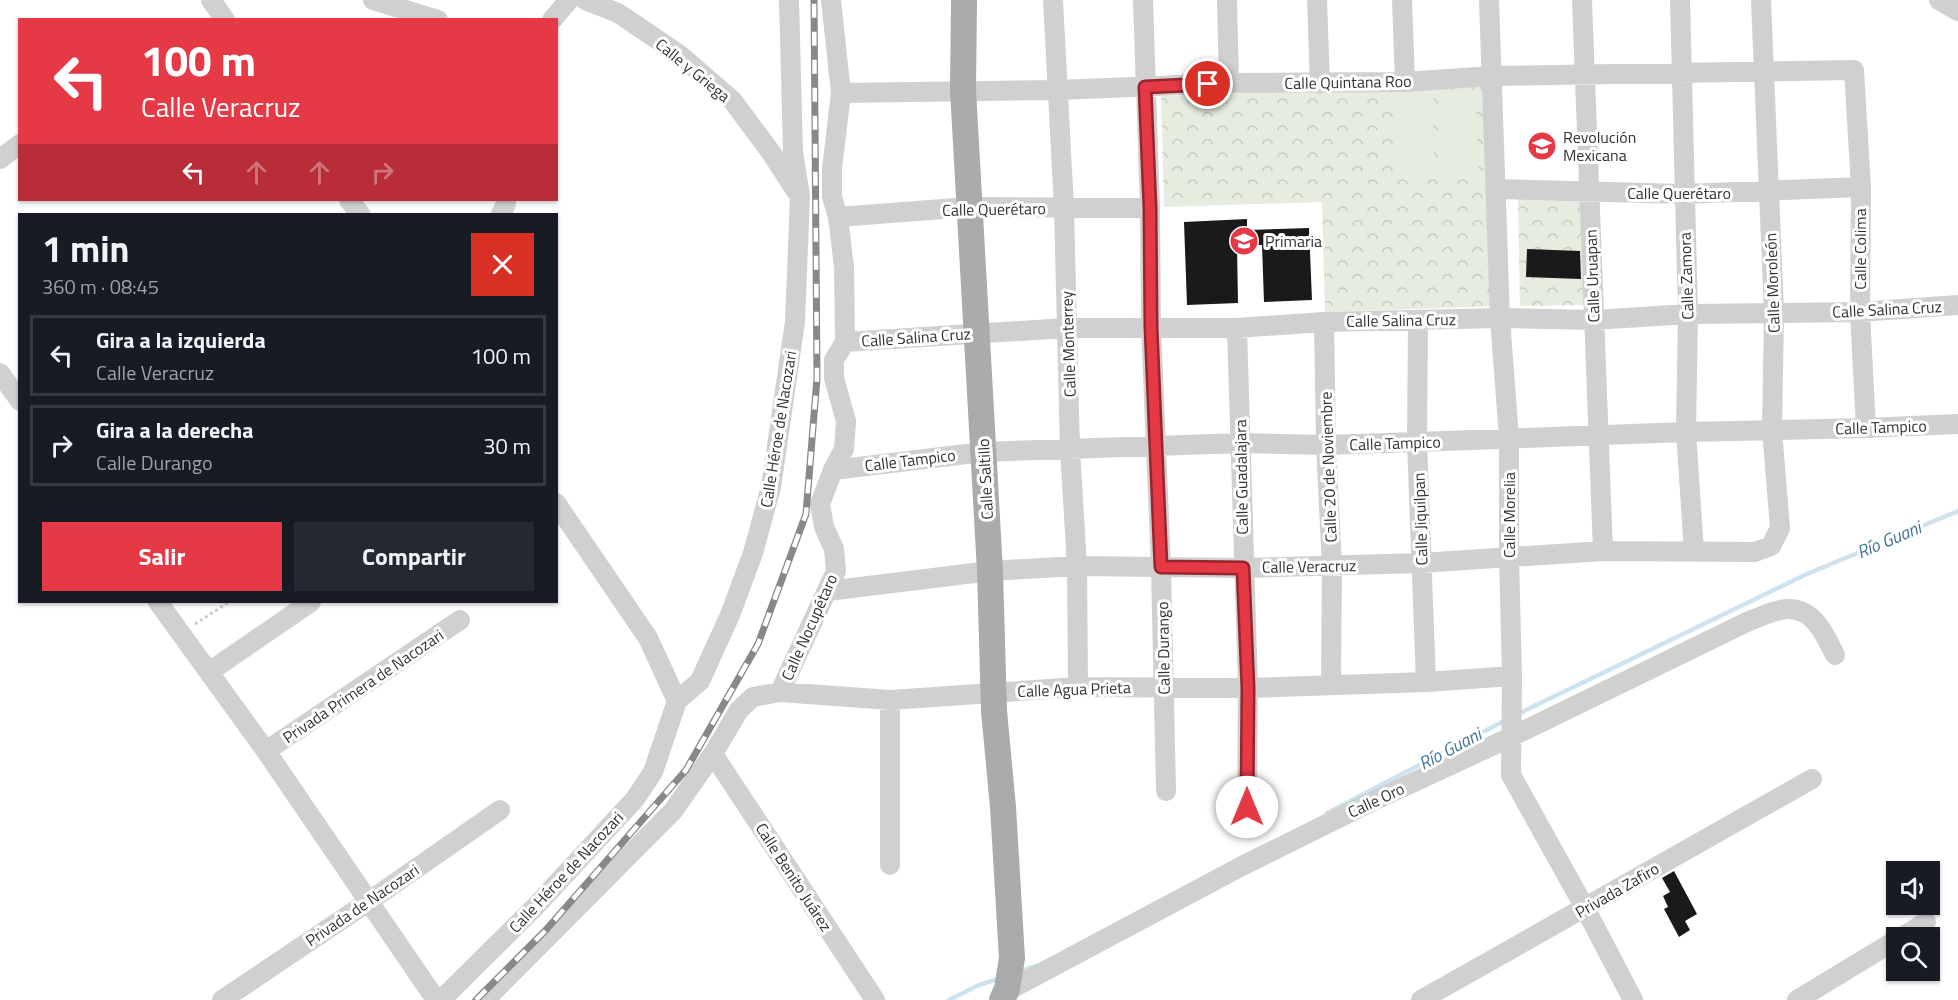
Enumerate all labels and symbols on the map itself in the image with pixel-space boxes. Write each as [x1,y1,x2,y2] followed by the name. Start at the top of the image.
[650,32,736,108] street label: Calle y Griega
[1182,58,1233,109] pin
[1284,69,1412,95] street label: Calle Quintana Roo
[1563,125,1636,167] place label: Revolución Mexicana
[1526,130,1558,162] school or university icon: Revolución Mexicana
[1627,181,1731,205] street label: Calle Querétaro
[942,196,1046,222] street label: Calle Querétaro
[1848,208,1872,290] street label: Calle Colima
[1228,225,1260,257] school or university icon: Primaria
[1265,229,1322,253] place label: Primaria
[1578,229,1606,323] street label: Calle Uruapan
[1672,232,1700,320] street label: Calle Zamora
[1758,233,1786,333] street label: Calle Moroleón
[1054,290,1082,398] street label: Calle Monterrey
[1832,294,1942,324] street label: Calle Salina Cruz
[1346,307,1456,333] street label: Calle Salina Cruz
[860,321,972,353] street label: Calle Salina Cruz
[754,349,802,509] street label: Calle Héroe de Nacozari
[1313,391,1343,543] street label: Calle 20 de Noviembre
[1835,413,1927,441] street label: Calle Tampico
[1228,419,1254,535] street label: Calle Guadalajara
[1349,429,1441,457] street label: Calle Tampico
[971,438,999,520] street label: Calle Saltillo
[863,443,957,477] street label: Calle Tampico
[1406,472,1434,566] street label: Calle Jiquilpan
[1497,472,1521,558] street label: Calle Morelia
[1852,513,1927,565] water label: Río Guani
[1262,553,1356,579] street label: Calle Veracruz
[775,570,843,684] street label: Calle Nocupétaro
[1150,601,1176,695] street label: Calle Durango
[278,623,448,749] street label: Privada Primera de Nacozari
[1017,675,1131,703] street label: Calle Agua Prieta
[1414,720,1488,776] water label: Río Guani
[1215,775,1279,839] position arrow
[1344,776,1408,824] street label: Calle Oro
[503,806,629,938] street label: Calle Héroe de Nacozari
[750,818,838,936] street label: Calle Benito Juárez
[1571,856,1663,924] street label: Privada Zafiro
[300,858,424,952] street label: Privada de Nacozari

